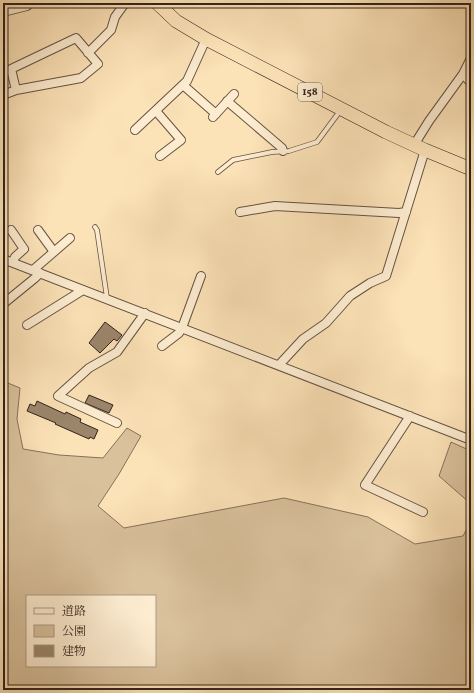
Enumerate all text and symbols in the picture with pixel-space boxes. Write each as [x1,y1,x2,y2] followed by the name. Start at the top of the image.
[298,83,322,101] road number: 158
[26,595,156,667] legend
[62,604,86,620] text: 道路
[62,624,86,640] text: 公園
[62,644,86,660] text: 建物

